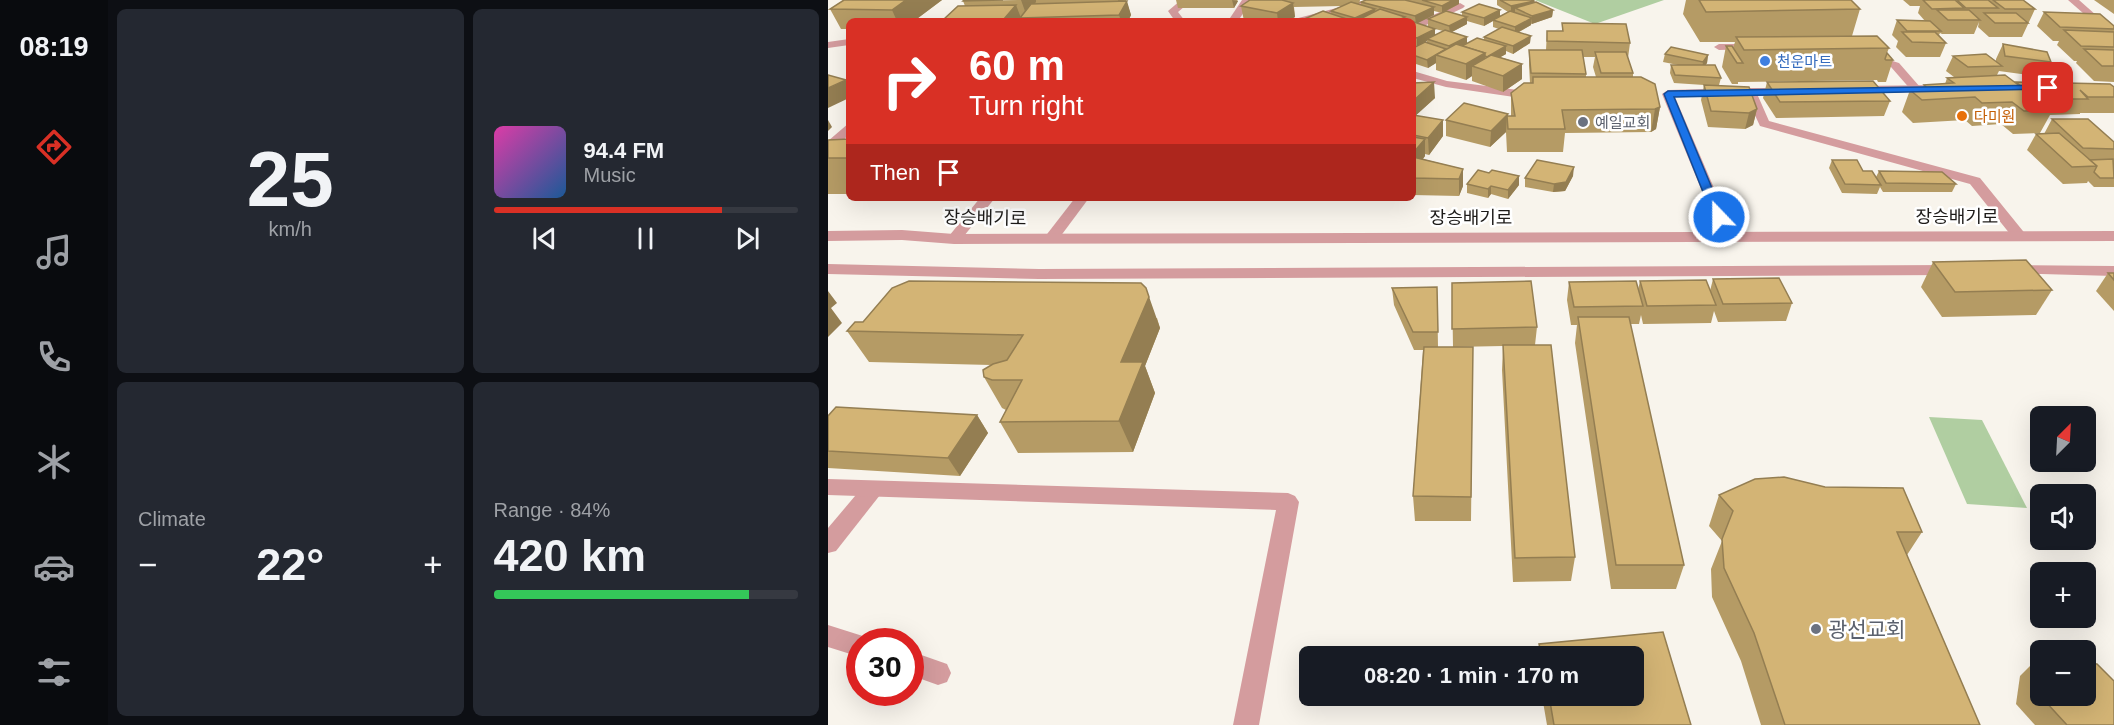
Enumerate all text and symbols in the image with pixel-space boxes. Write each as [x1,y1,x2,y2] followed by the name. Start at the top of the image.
[19,32,89,62] text: 08:19
[870,42,948,120] icon: right
[969,42,1065,89] text: 60 m
[1777,53,1832,70] place label: 천운마트
[1758,54,1772,68] marker: 천운마트
[2022,62,2073,113] pin
[2031,71,2064,104] icon: arrive
[969,91,1084,121] text: Turn right
[1974,108,2015,125] place label: 다미원
[1955,109,1969,123] marker: 다미원
[1595,114,1650,131] place label: 예일교회
[1576,115,1590,129] marker: 예일교회
[33,126,75,168] icon: directions
[247,135,334,223] text: 25
[584,138,664,163] text: 94.4 FM
[932,156,965,189] icon: arrive
[870,160,920,185] text: Then
[584,164,636,186] text: Music
[1687,185,1751,249] position arrow
[943,207,1027,229] street label: 장승배기로
[1916,207,1998,227] street label: 장승배기로
[1430,208,1512,228] street label: 장승배기로
[269,218,312,240] text: km/h
[528,222,561,255] icon: previous
[629,222,662,255] icon: pause
[731,222,764,255] icon: next
[33,231,75,273] icon: music
[33,336,75,378] icon: phone
[2030,406,2096,472] north arrow
[2030,406,2096,706] map controls
[33,441,75,483] icon: climate
[2030,484,2096,550] button: sound
[494,499,610,521] text: Range · 84%
[138,508,206,530] text: Climate
[494,530,646,581] text: 420 km
[256,539,324,590] text: 22°
[33,546,75,588] icon: car
[138,546,157,583] text: −
[423,546,443,583] text: +
[2030,562,2096,628] button: +
[1828,618,1905,641] place label: 광선교회
[1809,622,1823,636] marker: 광선교회
[846,628,924,706] speed limit sign: 30
[2030,640,2096,706] button: −
[33,651,75,693] icon: filters
[1364,663,1579,688] text: 08:20 · 1 min · 170 m

